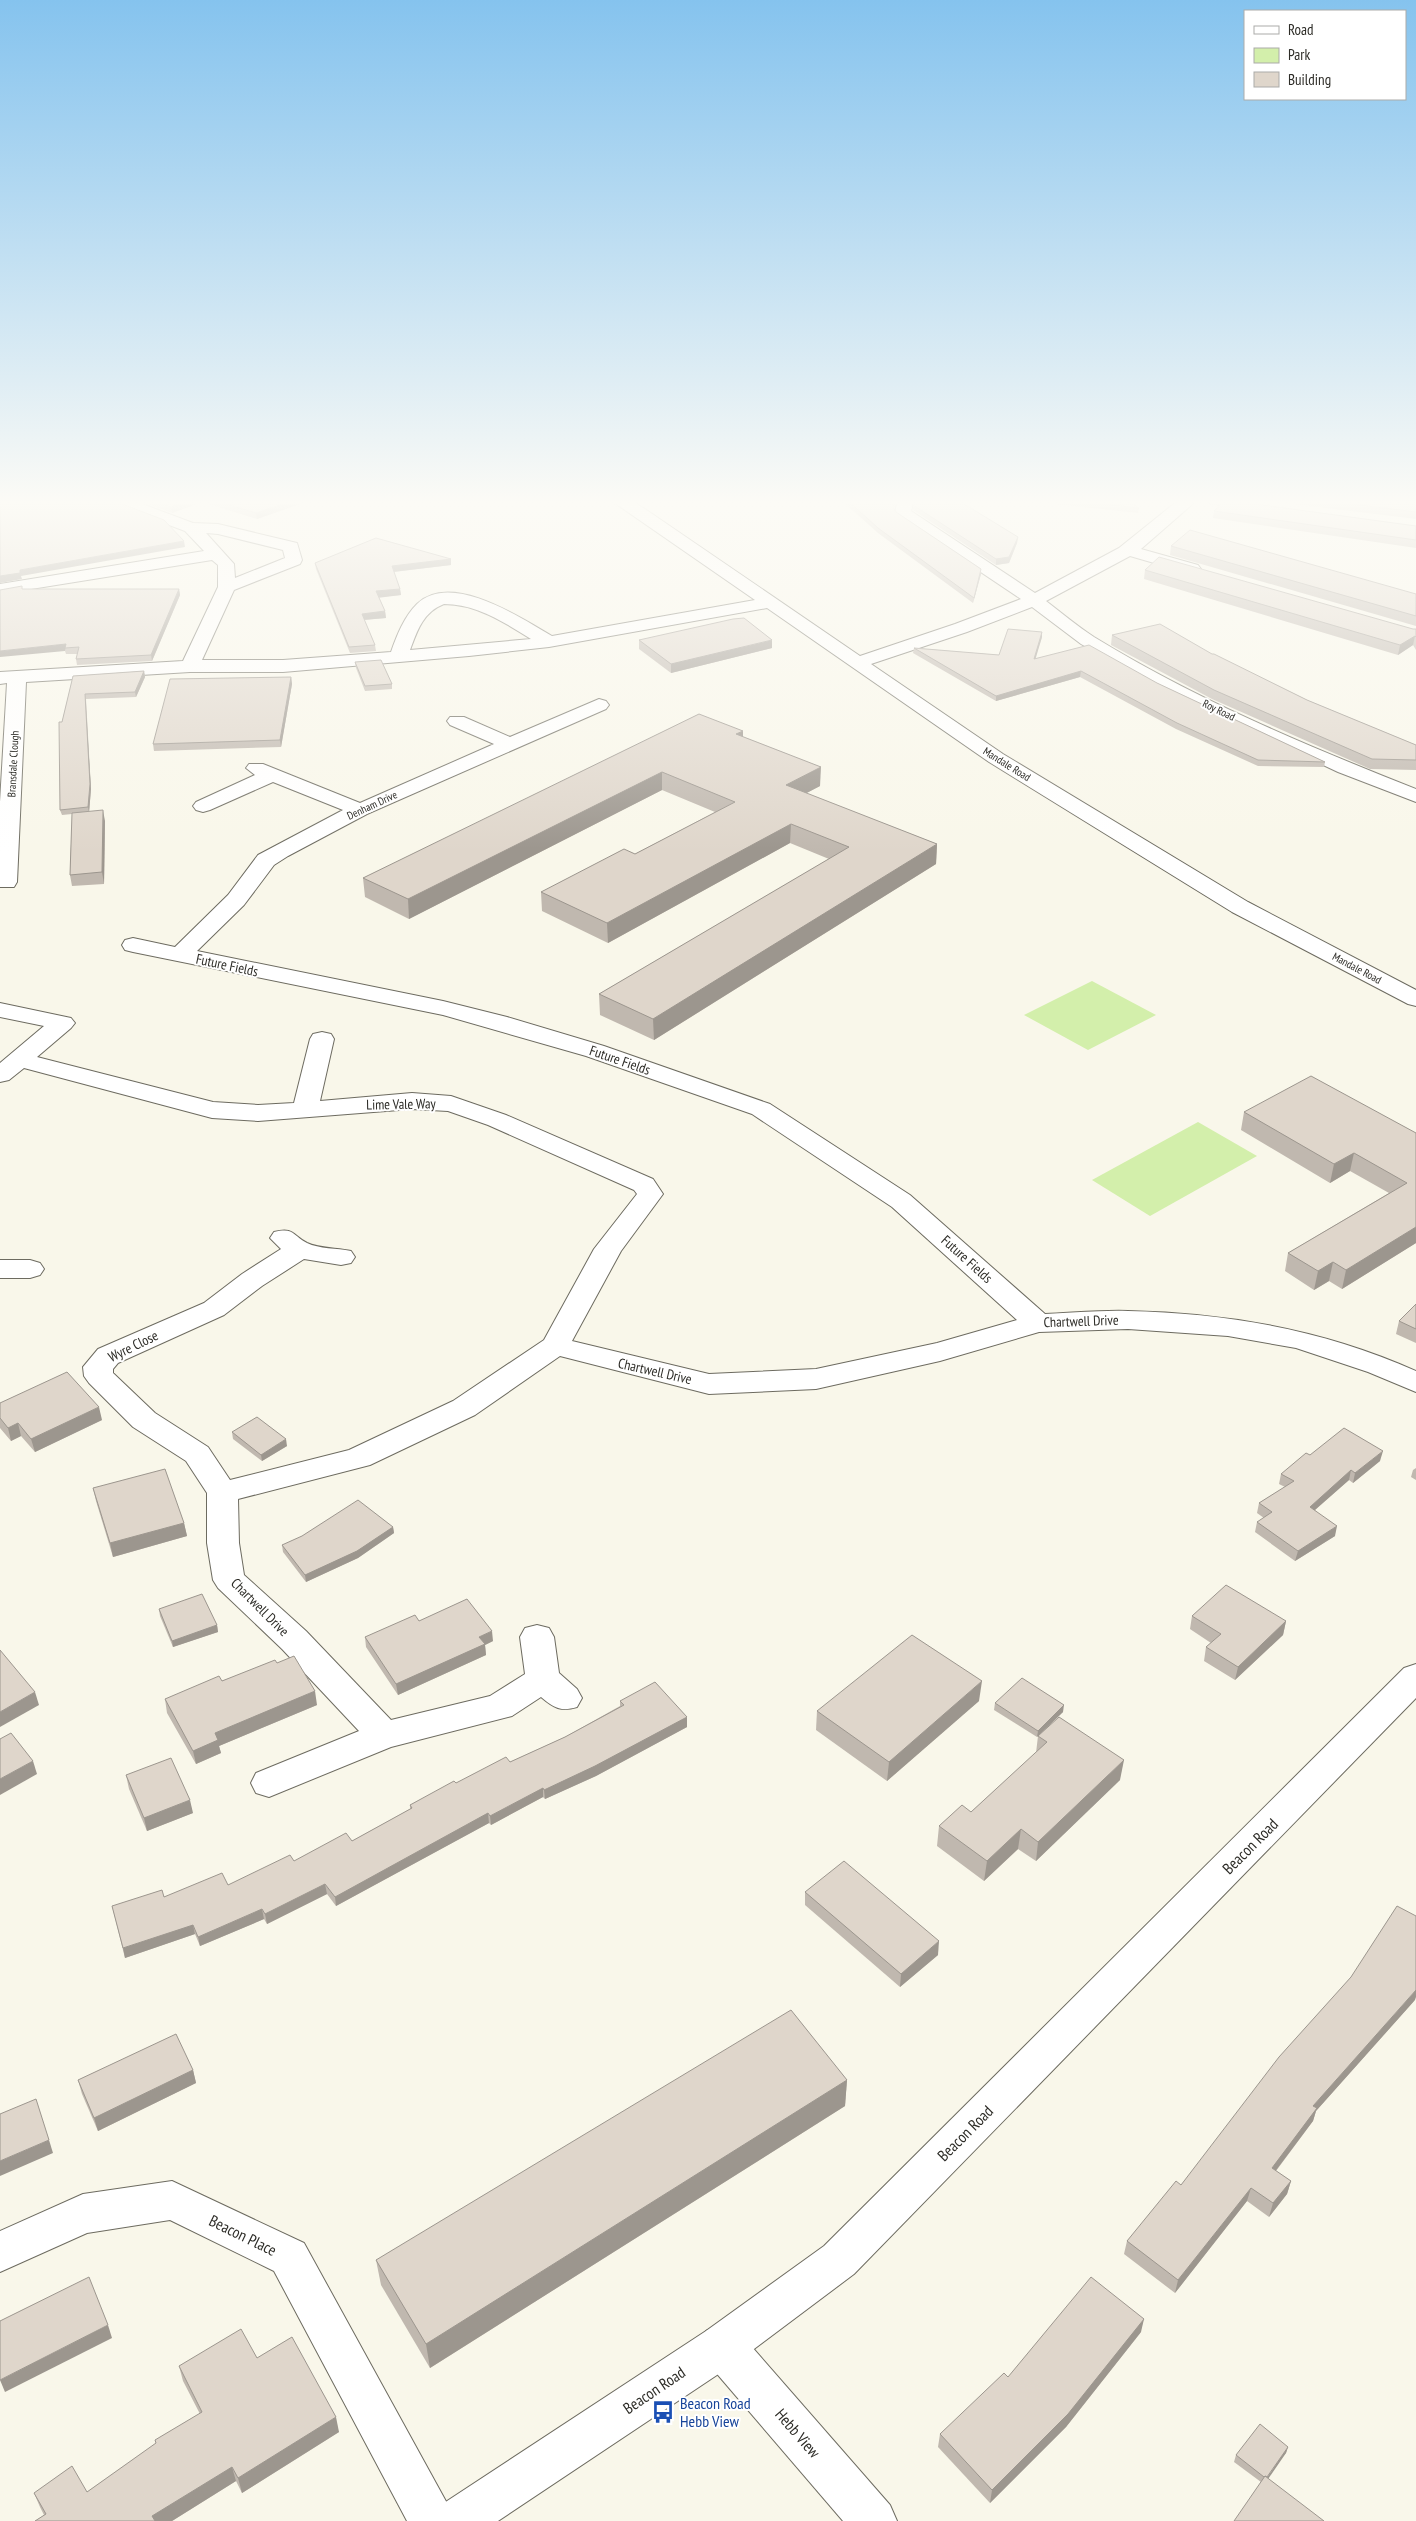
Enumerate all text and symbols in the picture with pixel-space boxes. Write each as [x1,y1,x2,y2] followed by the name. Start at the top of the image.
[1244,10,1406,100] legend
[1288,20,1314,39] text: Road
[1288,45,1310,64] text: Park
[1288,70,1331,89] text: Building
[1200,696,1238,724] street label: Roy Road
[4,730,22,798] street label: Bransdale Clough
[981,744,1034,784] street label: Mandale Road
[345,787,400,823] street label: Denham Drive
[1330,949,1384,987] street label: Mandale Road
[194,950,260,980] street label: Future Fields
[587,1041,653,1079] street label: Future Fields
[366,1094,437,1114] street label: Lime Vale Way
[938,1231,997,1287] street label: Future Fields
[1043,1311,1119,1331] street label: Chartwell Drive
[105,1326,161,1366] street label: Wyre Close
[616,1354,694,1388] street label: Chartwell Drive
[227,1574,293,1640] street label: Chartwell Drive
[1218,1814,1282,1878] street label: Beacon Road
[933,2101,997,2165] street label: Beacon Road
[206,2210,280,2260] street label: Beacon Place
[619,2362,689,2418] street label: Beacon Road
[680,2393,751,2431] place label: Beacon Road Hebb View
[650,2399,676,2425] bus stop icon: Beacon Road Hebb View
[771,2404,825,2462] street label: Hebb View

